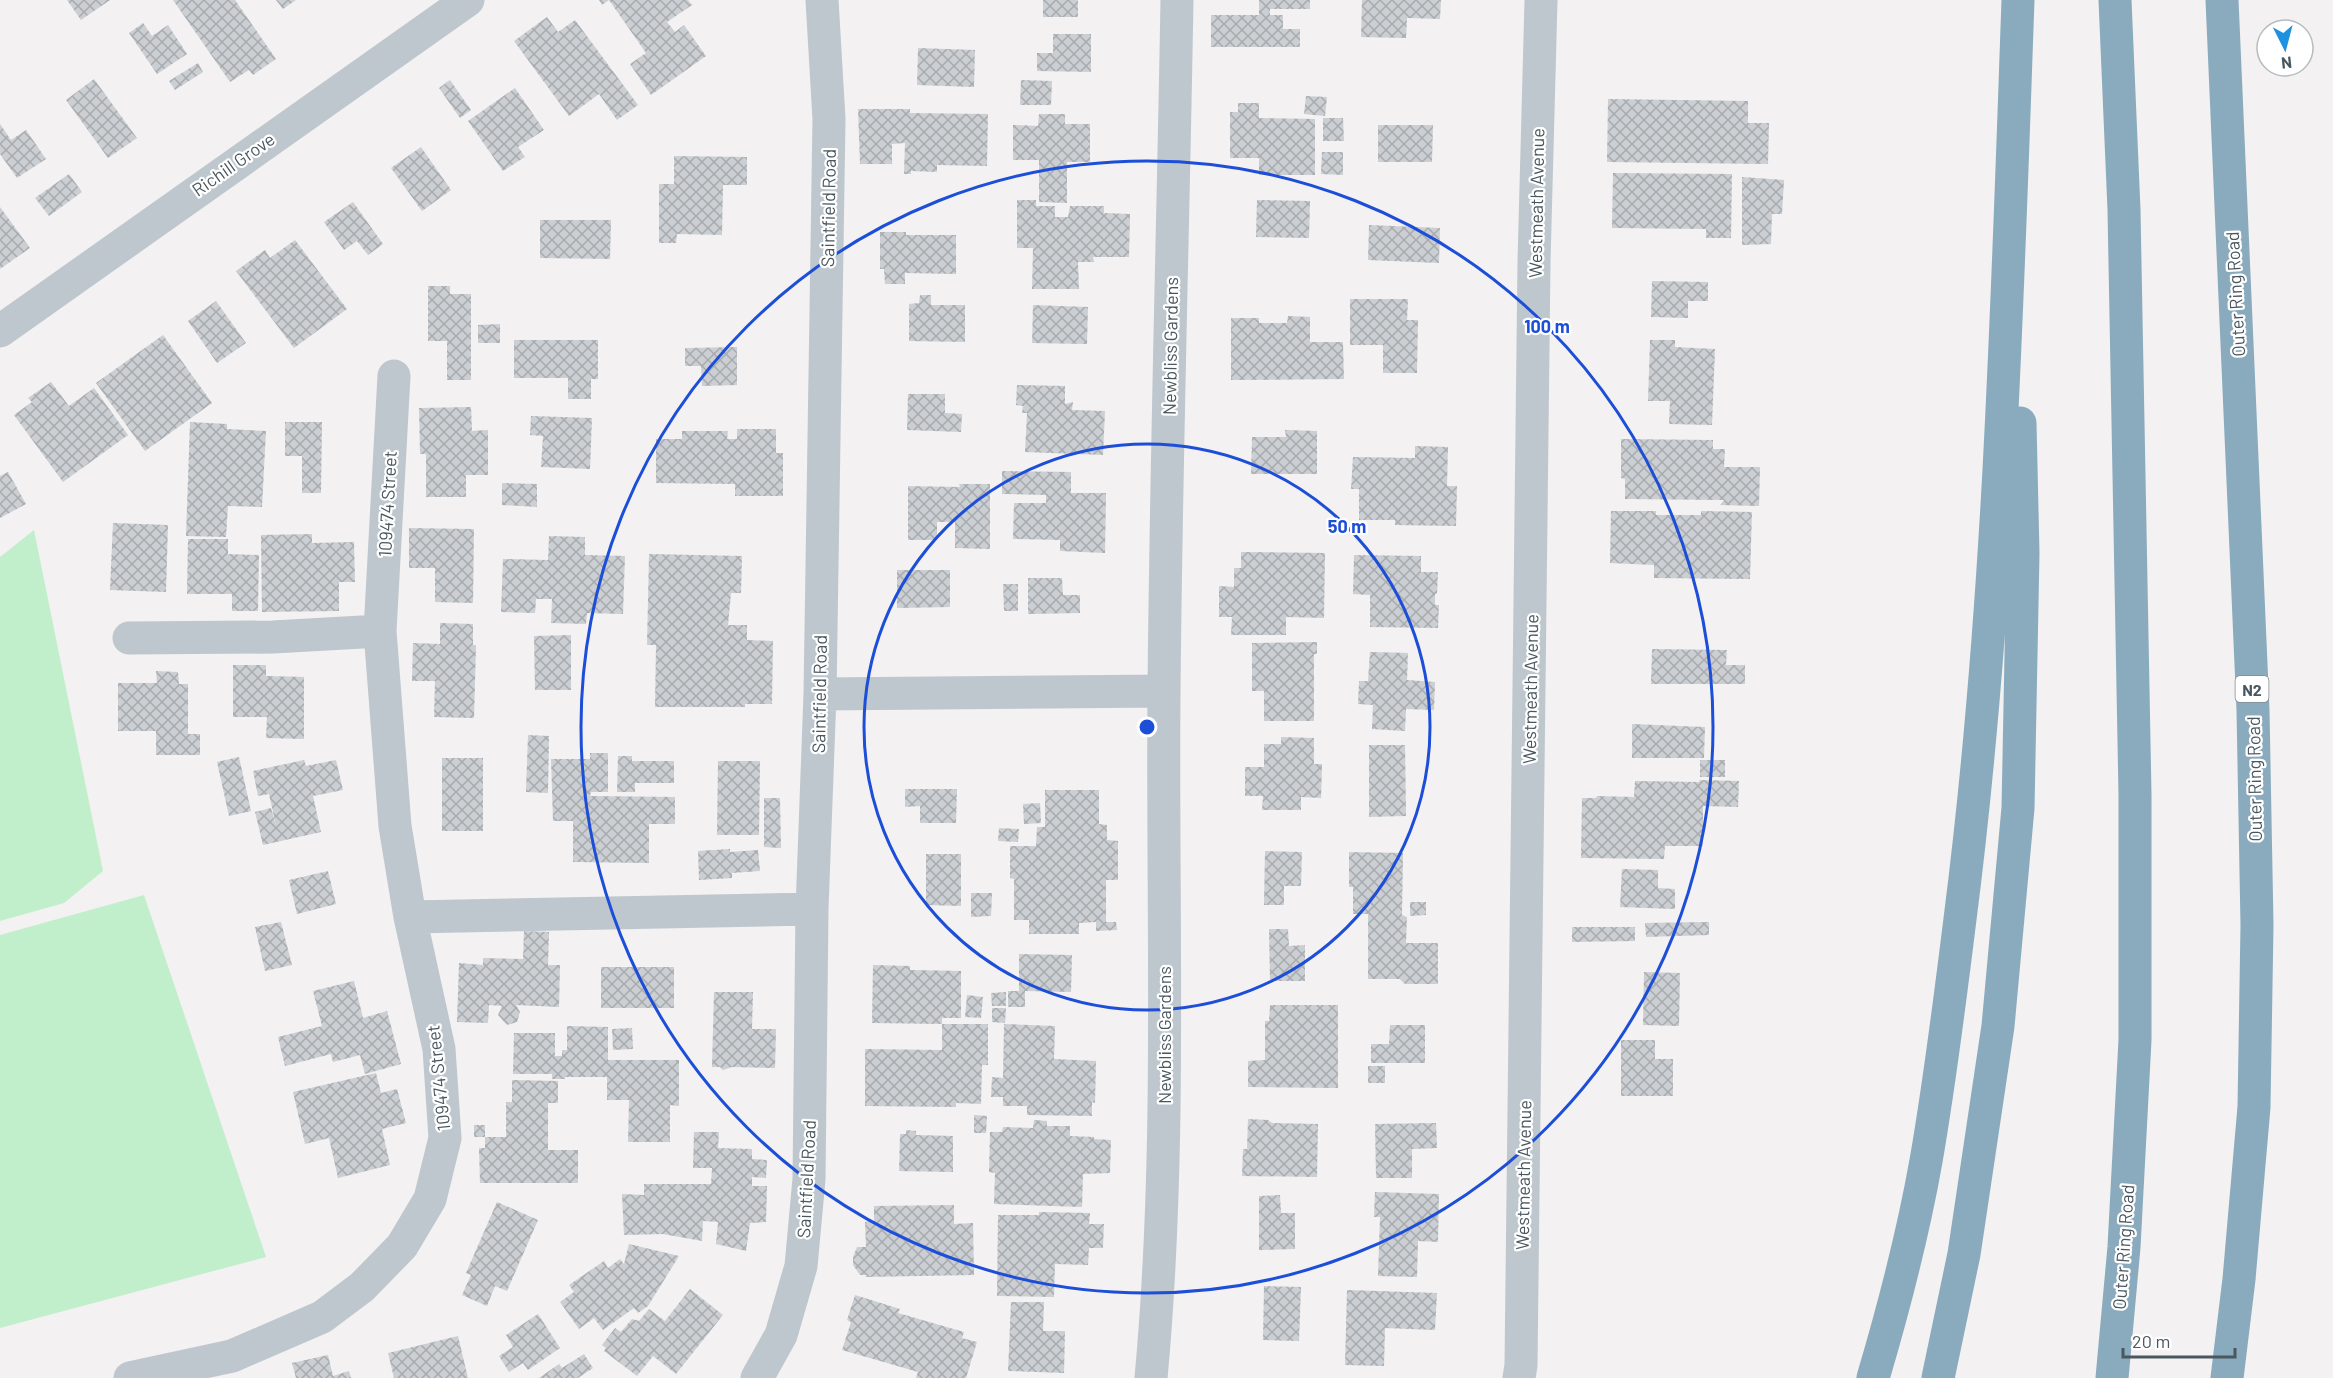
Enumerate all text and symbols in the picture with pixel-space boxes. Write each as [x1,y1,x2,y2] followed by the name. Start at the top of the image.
[2255,18,2315,78] north arrow
[2280,53,2293,73] text: N
[187,127,279,201] street label: Richill Grove
[1524,128,1548,278] street label: Westmeath Avenue
[816,149,840,267] street label: Saintfield Road
[2221,231,2249,357] street label: Outer Ring Road
[1158,277,1182,415] street label: Newbliss Gardens
[1524,315,1570,337] text: 100 m
[373,450,401,558] street label: 109474 Street
[1328,515,1366,537] text: 50 m
[1518,614,1542,764] street label: Westmeath Avenue
[807,635,831,753] street label: Saintfield Road
[2236,676,2268,702] road number: N2
[2242,716,2266,842] street label: Outer Ring Road
[1137,717,1157,737] centre of rings
[1153,966,1175,1104] street label: Newbliss Gardens
[421,1024,455,1132] street label: 109474 Street
[1511,1100,1535,1250] street label: Westmeath Avenue
[792,1119,820,1239] street label: Saintfield Road
[2108,1184,2138,1310] street label: Outer Ring Road
[2123,1321,2236,1359] scale bar
[2132,1330,2170,1352] text: 20 m

